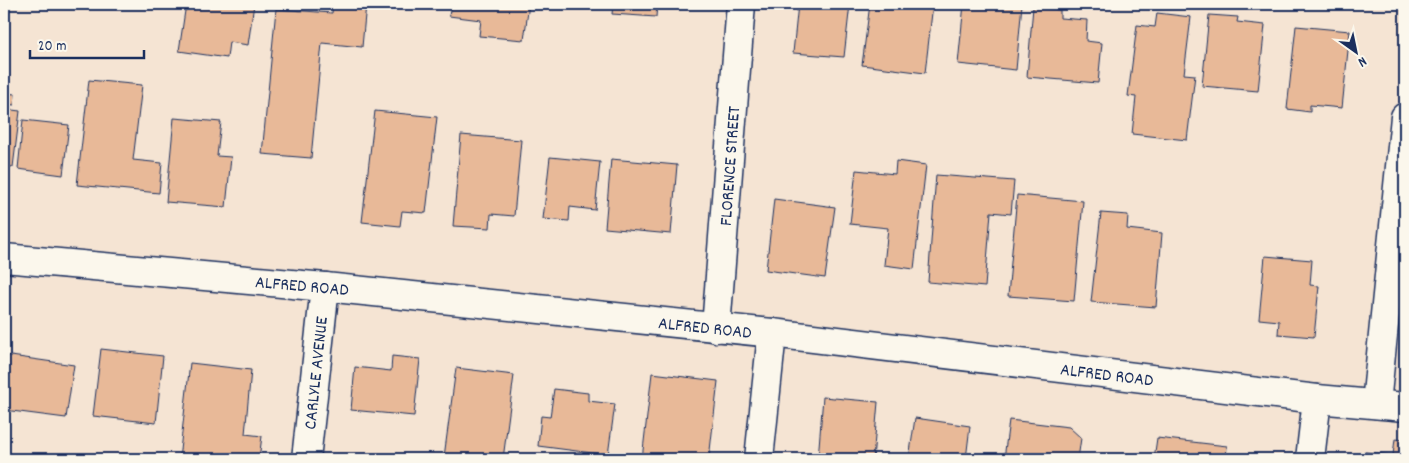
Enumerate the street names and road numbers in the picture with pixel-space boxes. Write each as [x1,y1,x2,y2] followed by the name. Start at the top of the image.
[715,105,748,227] street label: FLORENCE STREET
[254,271,350,304] street label: ALFRED ROAD
[657,312,753,347] street label: ALFRED ROAD
[299,316,336,431] street label: CARLYLE AVENUE
[1059,358,1155,395] street label: ALFRED ROAD

